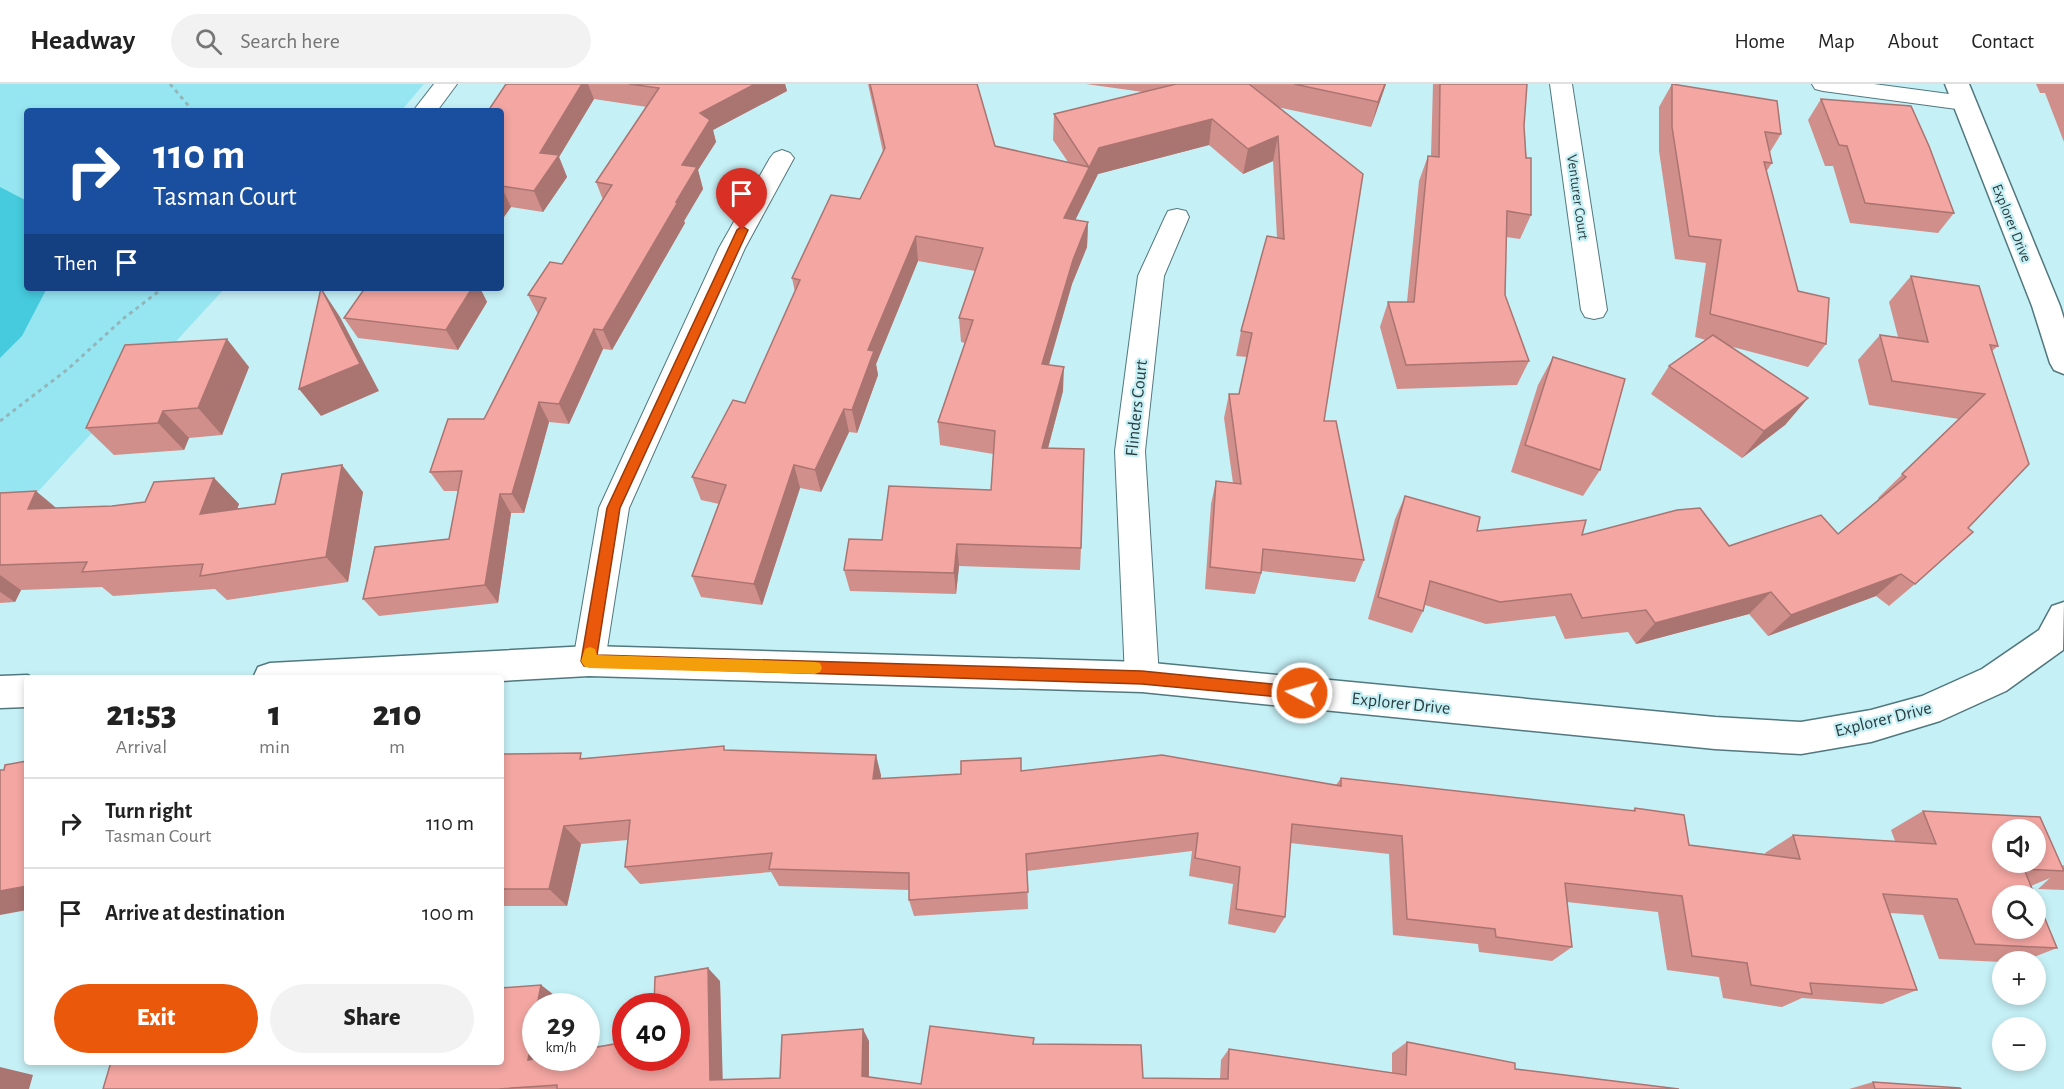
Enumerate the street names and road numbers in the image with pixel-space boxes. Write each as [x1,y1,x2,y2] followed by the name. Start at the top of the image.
[1564,154,1591,241] street label: Venturer Court
[1989,182,2034,264] street label: Explorer Drive
[1123,359,1151,457] street label: Flinders Court
[1351,690,1451,718] street label: Explorer Drive
[1833,699,1933,741] street label: Explorer Drive

